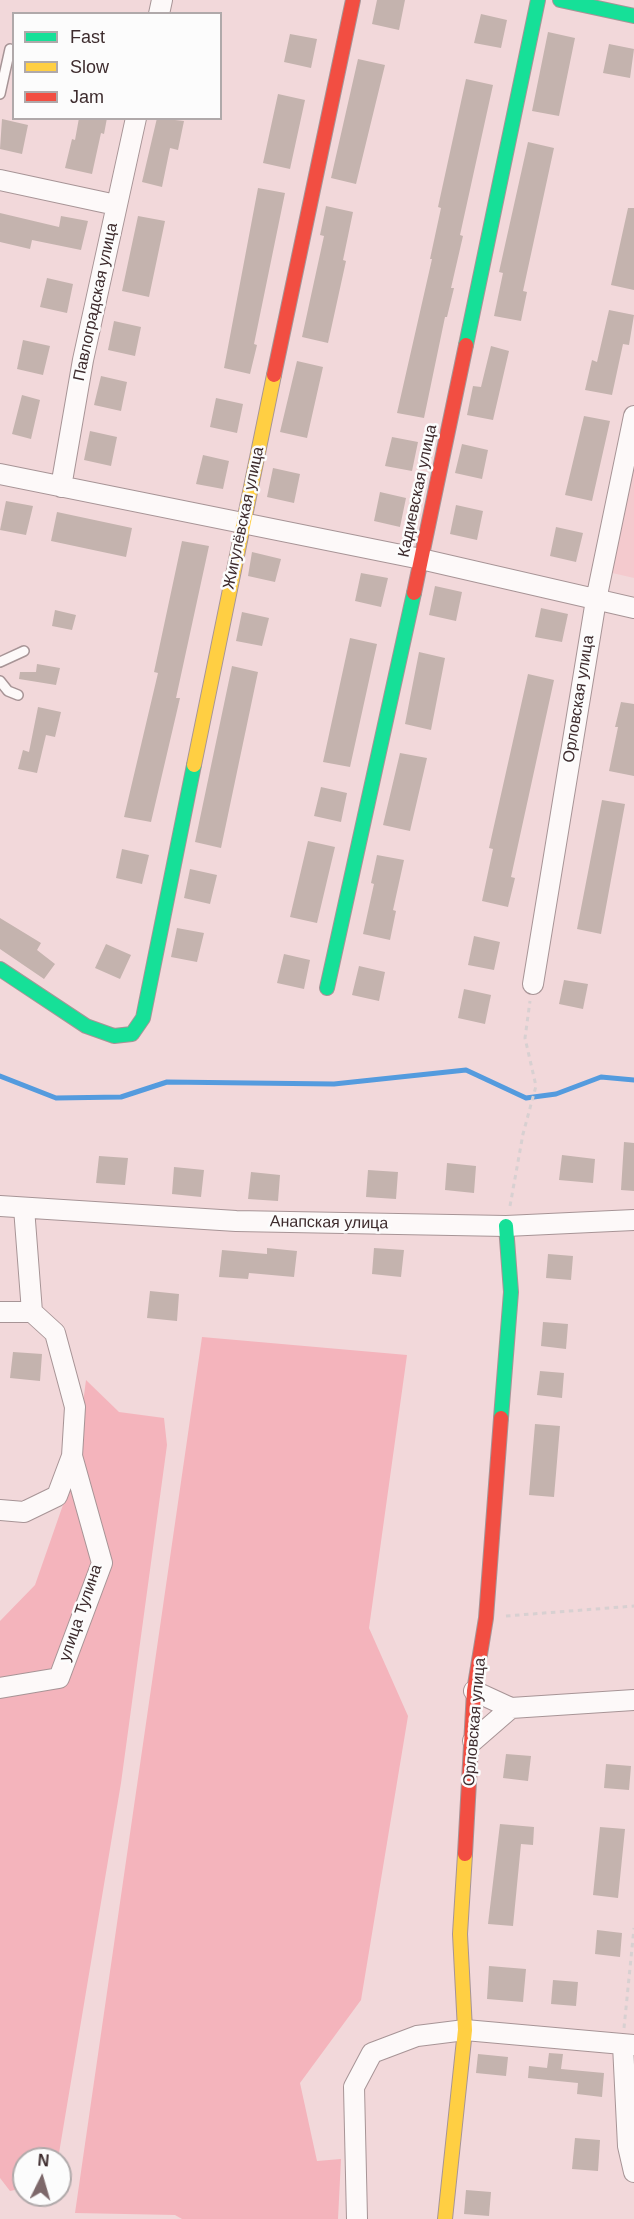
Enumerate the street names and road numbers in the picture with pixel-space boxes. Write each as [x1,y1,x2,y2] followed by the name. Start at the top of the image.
[70,221,122,383] street label: Павлоградская улица
[395,423,441,559] street label: Кадиевская улица
[220,445,268,591] street label: Жигулёвская улица
[559,634,599,764] street label: Орловская улица
[270,1212,388,1234] street label: Анапская улица
[55,1562,107,1664] street label: улица Тулина
[460,1657,490,1787] street label: Орловская улица

